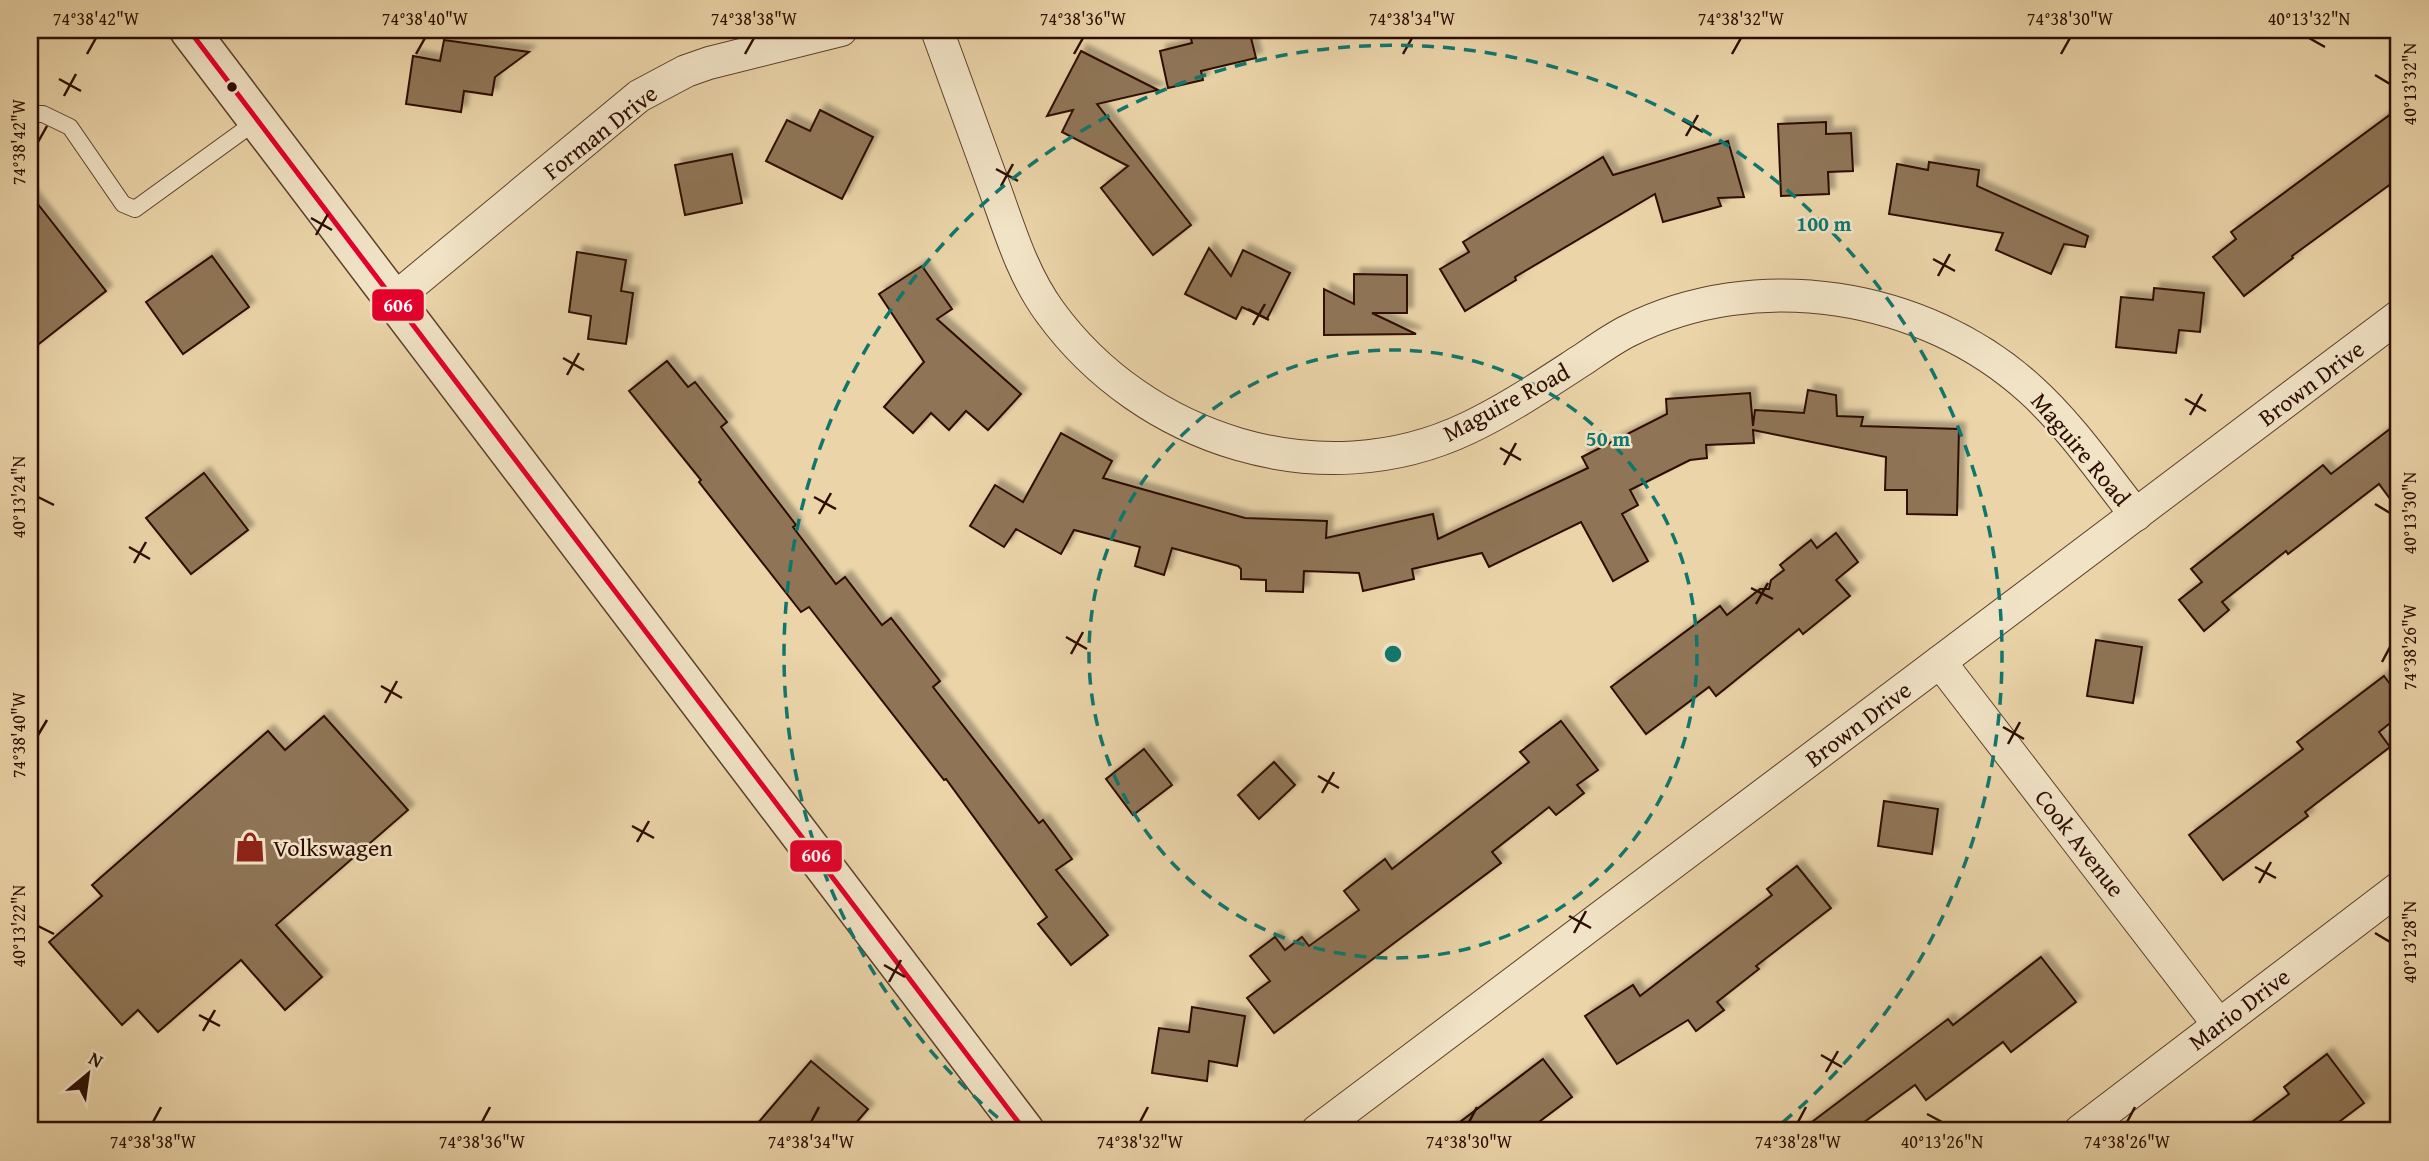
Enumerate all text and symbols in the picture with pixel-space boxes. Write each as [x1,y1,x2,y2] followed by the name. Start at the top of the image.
[53,5,140,32] text: 74°38'42"W
[382,5,469,32] text: 74°38'40"W
[711,5,798,32] text: 74°38'38"W
[1040,5,1127,32] text: 74°38'36"W
[1369,5,1456,32] text: 74°38'34"W
[1698,5,1785,32] text: 74°38'32"W
[2027,5,2114,32] text: 74°38'30"W
[2268,5,2351,32] text: 40°13'32"N
[2396,42,2423,125] text: 40°13'32"N
[535,76,665,188] street label: Forman Drive
[225,80,239,94] unlabelled marker
[5,98,32,185] text: 74°38'42"W
[1796,208,1852,239] text: 100 m
[371,288,425,322] line badge: 606
[383,291,413,319] text: 606
[2251,332,2371,434] street label: Brown Drive
[1436,354,1576,450] street label: Maguire Road
[2023,385,2139,514] street label: Maguire Road
[1586,423,1630,454] text: 50 m
[5,455,32,538] text: 40°13'24"N
[2396,471,2423,554] text: 40°13'30"N
[2396,603,2423,690] text: 74°38'26"W
[1381,642,1405,666] centre of rings
[1798,673,1918,775] street label: Brown Drive
[5,691,32,778] text: 74°38'40"W
[2027,781,2133,905] street label: Cook Avenue
[233,830,267,864] shop icon: Volkswagen
[273,830,393,865] place label: Volkswagen
[789,839,843,873] line badge: 606
[801,841,831,869] text: 606
[5,884,32,967] text: 40°13'22"N
[2396,900,2423,983] text: 40°13'28"N
[2181,959,2297,1059] street label: Mario Drive
[52,1038,122,1108] north arrow
[84,1044,109,1075] text: N
[110,1128,197,1155] text: 74°38'38"W
[439,1128,526,1155] text: 74°38'36"W
[768,1128,855,1155] text: 74°38'34"W
[1097,1128,1184,1155] text: 74°38'32"W
[1426,1128,1513,1155] text: 74°38'30"W
[1755,1128,1842,1155] text: 74°38'28"W
[1901,1128,1984,1155] text: 40°13'26"N
[2084,1128,2171,1155] text: 74°38'26"W

